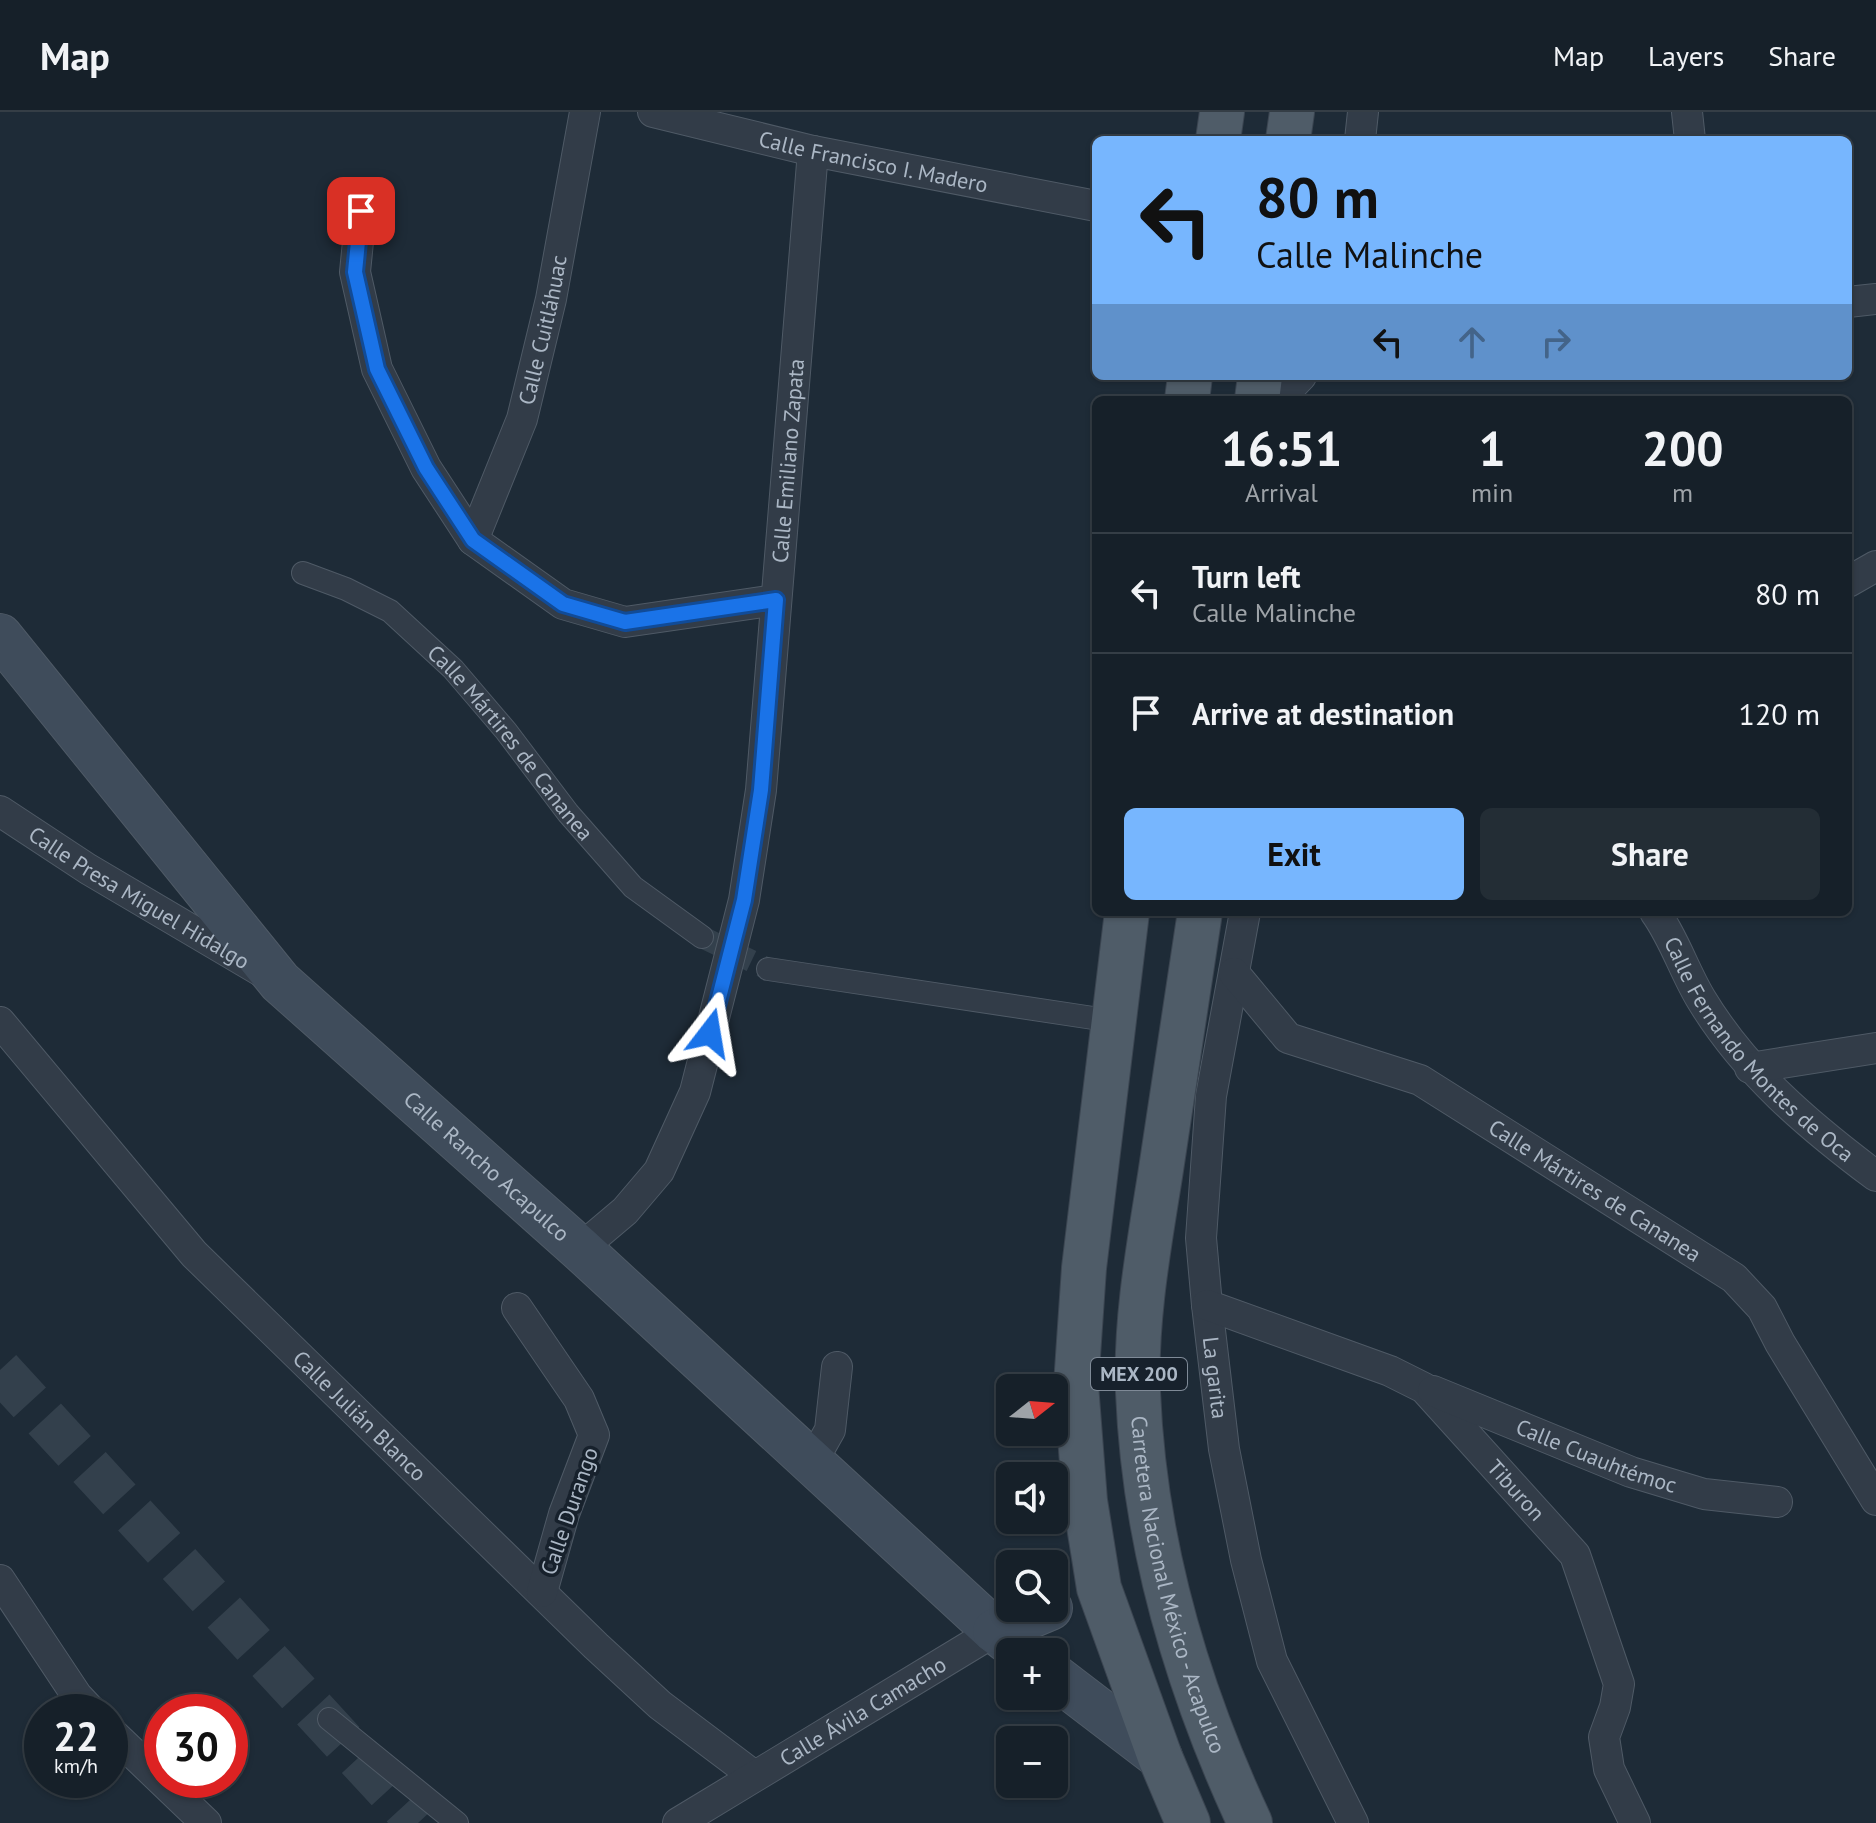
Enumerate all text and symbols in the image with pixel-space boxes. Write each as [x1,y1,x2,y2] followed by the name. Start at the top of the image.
[40,31,110,80] text: Map
[1553,37,1604,74] text: Map
[1648,37,1724,74] text: Layers
[1768,37,1836,74] text: Share
[756,124,990,199] street label: Calle Francisco I. Madero
[1256,161,1379,233] text: 80 m
[1124,168,1228,272] icon: left
[327,177,395,245] pin
[339,189,383,233] icon: arrive
[1256,231,1483,278] text: Calle Malinche
[512,253,573,408] street label: Calle Cuitláhuac
[1366,320,1410,364] icon: left
[1450,320,1494,364] icon: ahead
[1534,320,1578,364] icon: right
[766,358,810,564] street label: Calle Emiliano Zapata
[1221,417,1342,479] text: 16:51
[1478,417,1506,479] text: 1
[1642,417,1723,479] text: 200
[1245,476,1318,509] text: Arrival
[1471,476,1513,509] text: min
[1672,476,1693,509] text: m
[1192,557,1300,596] text: Turn left
[1124,571,1168,615] icon: left
[1755,574,1820,613] text: 80 m
[1192,596,1356,629] text: Calle Malinche
[422,639,600,846] street label: Calle Mártires de Cananea
[1124,691,1168,735] icon: arrive
[1192,694,1454,733] text: Arrive at destination
[1739,694,1820,733] text: 120 m
[1124,808,1464,900] button: Exit
[1480,808,1820,900] button: Share
[23,820,255,975] street label: Calle Presa Miguel Hidalgo
[1658,932,1860,1168] street label: Calle Fernando Montes de Oca
[668,991,752,1075] position arrow
[398,1085,576,1247] street label: Calle Rancho Acapulco
[1484,1113,1707,1268] street label: Calle Mártires de Cananea
[1197,1335,1234,1420] street label: La garita
[287,1344,433,1487] street label: Calle Julián Blanco
[1091,1358,1187,1390] road number: MEX 200
[996,1374,1068,1446] north arrow
[996,1374,1068,1798] map controls
[1512,1413,1680,1499] street label: Calle Cuauhtémoc
[1125,1415,1232,1758] street label: Carretera Nacional México - Acapulco
[534,1443,604,1579] street label: Calle Durango
[1481,1453,1551,1526] street label: Tiburon
[996,1462,1068,1534] button: sound
[996,1550,1068,1622] button: search
[996,1638,1068,1710] button: +
[774,1650,951,1772] street label: Calle Ávila Camacho
[144,1694,248,1798] speed limit sign: 30
[53,1710,99,1762] text: 22
[996,1726,1068,1798] button: −
[54,1753,98,1779] text: km/h

